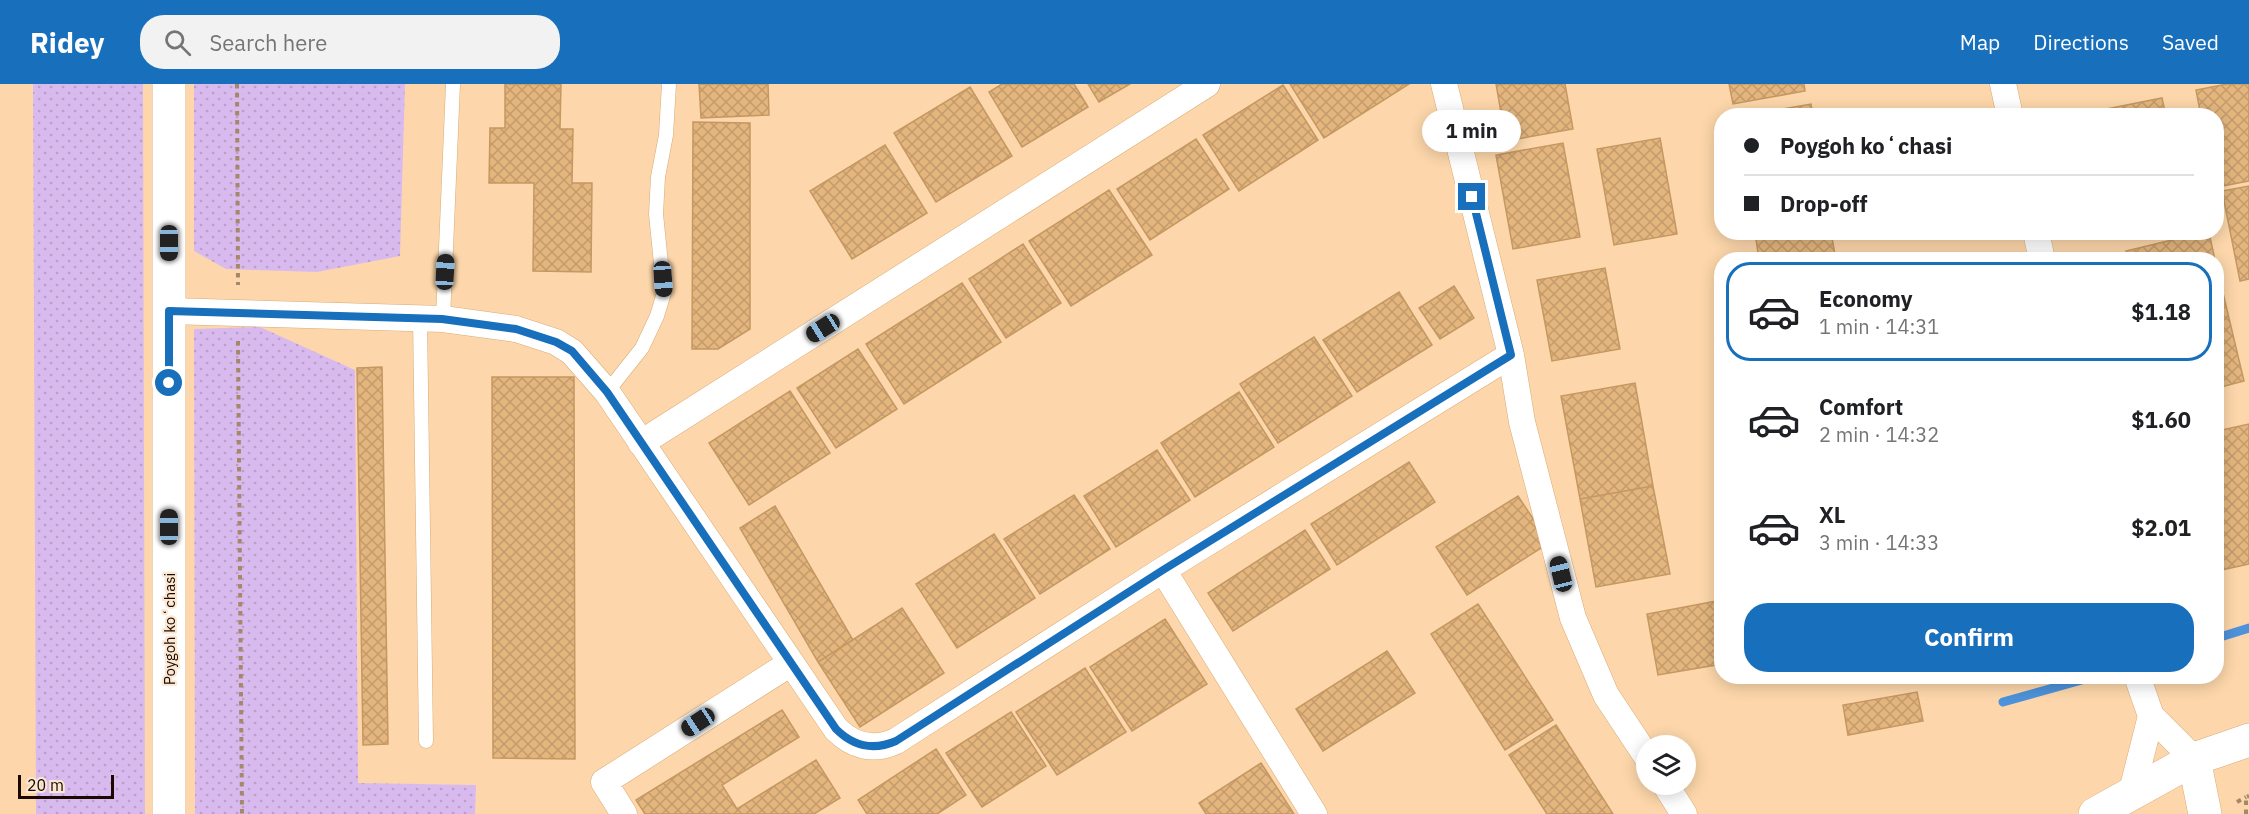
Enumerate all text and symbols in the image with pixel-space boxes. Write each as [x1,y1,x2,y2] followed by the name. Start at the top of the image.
[140,15,560,69] search box
[30,24,104,61] text: Ridey
[161,26,194,59] icon: search
[209,28,327,57] text: Search here
[1960,28,2000,56] text: Map
[2033,28,2129,56] text: Directions
[2162,28,2219,56] text: Saved
[1422,110,1522,152] callout: 1 min
[1445,117,1498,144] text: 1 min
[1780,131,1952,160] text: Poygoh koʻchasi
[1458,183,1485,210] route end
[1780,189,1867,218] text: Drop-off
[160,225,178,261] car
[435,254,455,290] car
[653,260,673,298] car
[1819,284,1913,313] text: Economy
[1747,285,1801,339] icon: car
[2131,297,2191,326] text: $1.18
[803,311,843,345] car
[1819,313,1939,340] text: 1 min · 14:31
[155,369,182,396] route start
[1819,392,1903,421] text: Comfort
[1747,393,1801,447] icon: car
[2131,405,2191,434] text: $1.60
[1819,421,1939,448] text: 2 min · 14:32
[1819,500,1845,529] text: XL
[1747,501,1801,555] icon: car
[160,509,178,545] car
[2131,513,2191,542] text: $2.01
[1819,529,1939,556] text: 3 min · 14:33
[1548,554,1574,594] car
[160,573,179,685] street label: Poygoh koʻchasi
[1744,603,2194,672] button: Confirm
[678,705,718,739] car
[1636,735,1696,795] map controls
[1636,735,1696,795] button: layers
[18,772,114,800] scale bar
[27,775,64,795] text: 20 m

